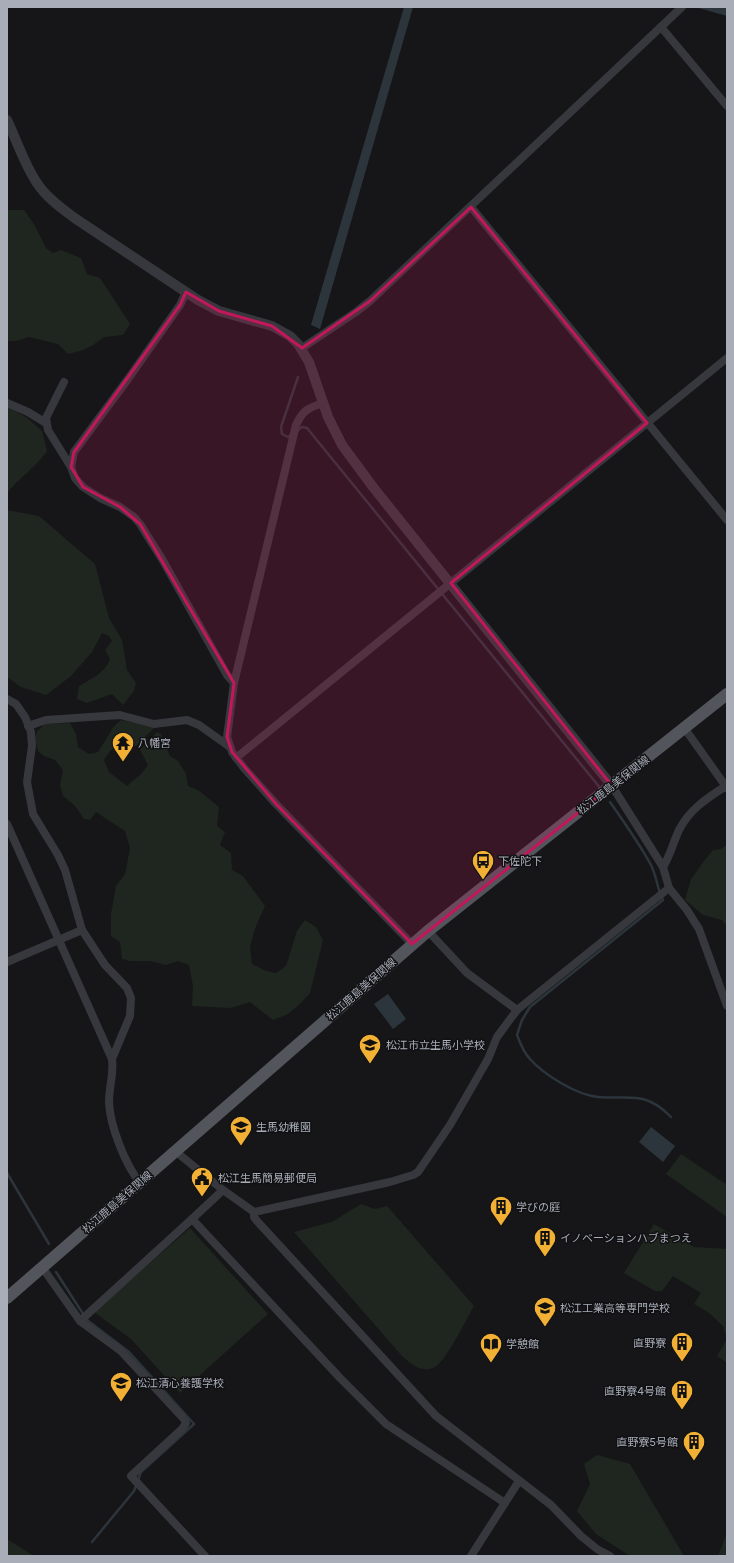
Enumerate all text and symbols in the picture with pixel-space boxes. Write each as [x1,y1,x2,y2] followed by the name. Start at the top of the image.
[110,730,136,763] temple icon: 八幡宮
[138,736,171,750] place label: 八幡宮
[574,752,652,818] street label: 松江鹿島美保関線
[470,848,496,881] bus stop icon: 下佐陀下
[498,854,542,868] place label: 下佐陀下
[323,955,399,1023] street label: 松江鹿島美保関線
[357,1032,383,1065] school or university icon: 松江市立生馬小学校
[386,1038,485,1052] place label: 松江市立生馬小学校
[228,1114,254,1147] school or university icon: 生馬幼稚園
[256,1120,311,1134] place label: 生馬幼稚園
[189,1165,215,1198] public building icon: 松江生馬簡易郵便局
[79,1168,155,1236] street label: 松江鹿島美保関線
[218,1171,317,1185] place label: 松江生馬簡易郵便局
[488,1194,514,1227] building icon: 学びの庭
[516,1200,560,1214] place label: 学びの庭
[532,1225,558,1258] building icon: イノベーションハブまつえ
[560,1231,692,1245] place label: イノベーションハブまつえ
[532,1295,558,1328] school or university icon: 松江工業高等専門学校
[560,1301,670,1315] place label: 松江工業高等専門学校
[669,1330,695,1363] building icon: 直野寮
[478,1331,504,1364] library icon: 学憩館
[633,1336,666,1350] place label: 直野寮
[506,1337,539,1351] place label: 学憩館
[108,1370,134,1403] school or university icon: 松江清心養護学校
[136,1376,224,1390] place label: 松江清心養護学校
[669,1378,695,1411] building icon: 直野寮4号館
[604,1384,666,1398] place label: 直野寮4号館
[681,1429,707,1462] building icon: 直野寮5号館
[616,1435,678,1449] place label: 直野寮5号館

